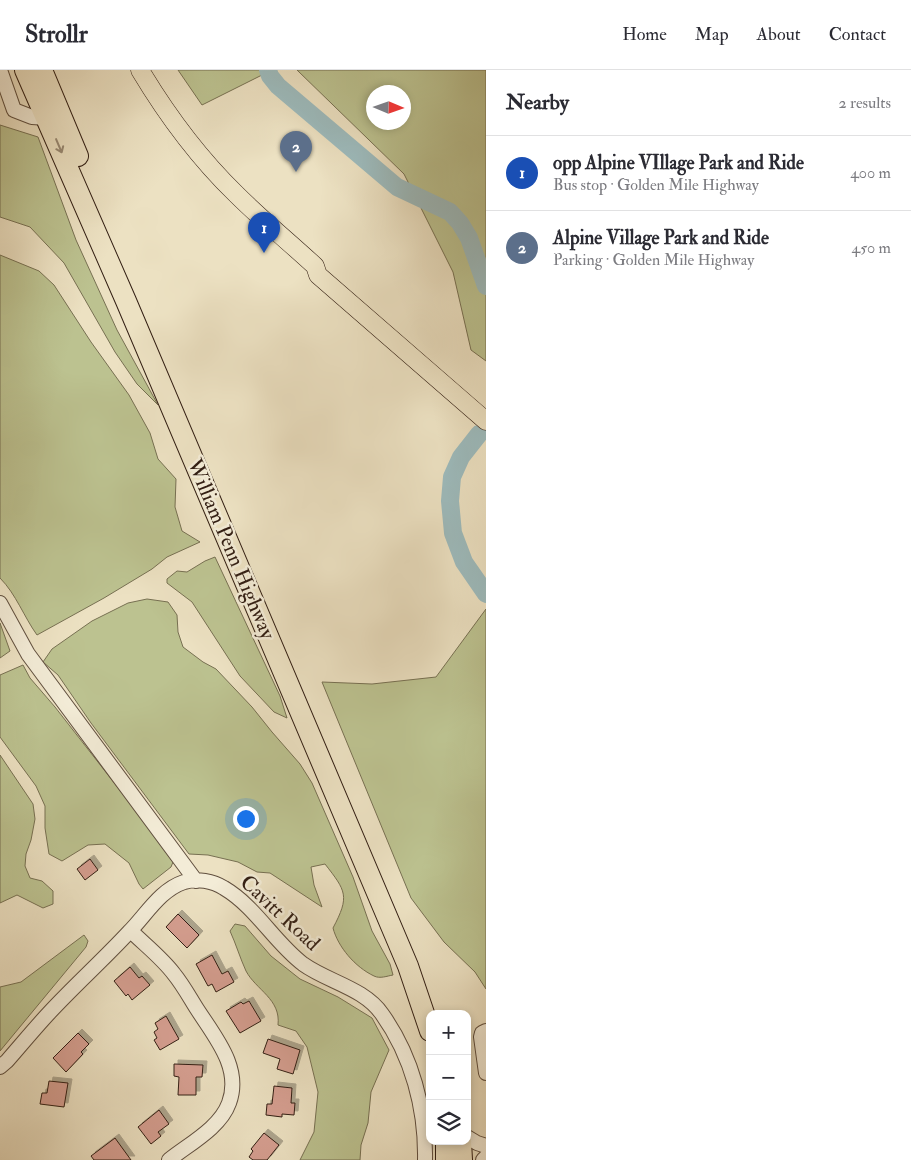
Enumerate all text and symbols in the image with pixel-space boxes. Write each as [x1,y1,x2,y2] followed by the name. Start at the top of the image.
[25,19,88,50] text: Strollr
[622,23,667,46] text: Home
[695,23,729,46] text: Map
[757,23,801,46] text: About
[829,23,886,46] text: Contact
[366,85,411,130] north arrow
[506,89,569,116] text: Nearby
[838,93,891,113] text: 2 results
[280,131,312,172] pin: 2
[55,138,64,154] one-way arrow
[553,151,804,175] text: opp Alpine VIllage Park and Ride
[519,163,525,183] text: 1
[850,163,891,183] text: 400 m
[553,175,759,195] text: Bus stop · Golden Mile Highway
[248,212,280,253] pin: 1
[553,226,769,250] text: Alpine Village Park and Ride
[518,238,526,258] text: 2
[852,238,891,258] text: 450 m
[553,250,754,270] text: Parking · Golden Mile Highway
[180,454,282,644] street label: William Penn Highway
[233,806,259,832] your location
[234,869,326,957] street label: Cavitt Road
[426,1010,471,1145] map controls
[426,1010,471,1055] button: +
[426,1055,471,1100] button: −
[426,1100,471,1145] button: layers

